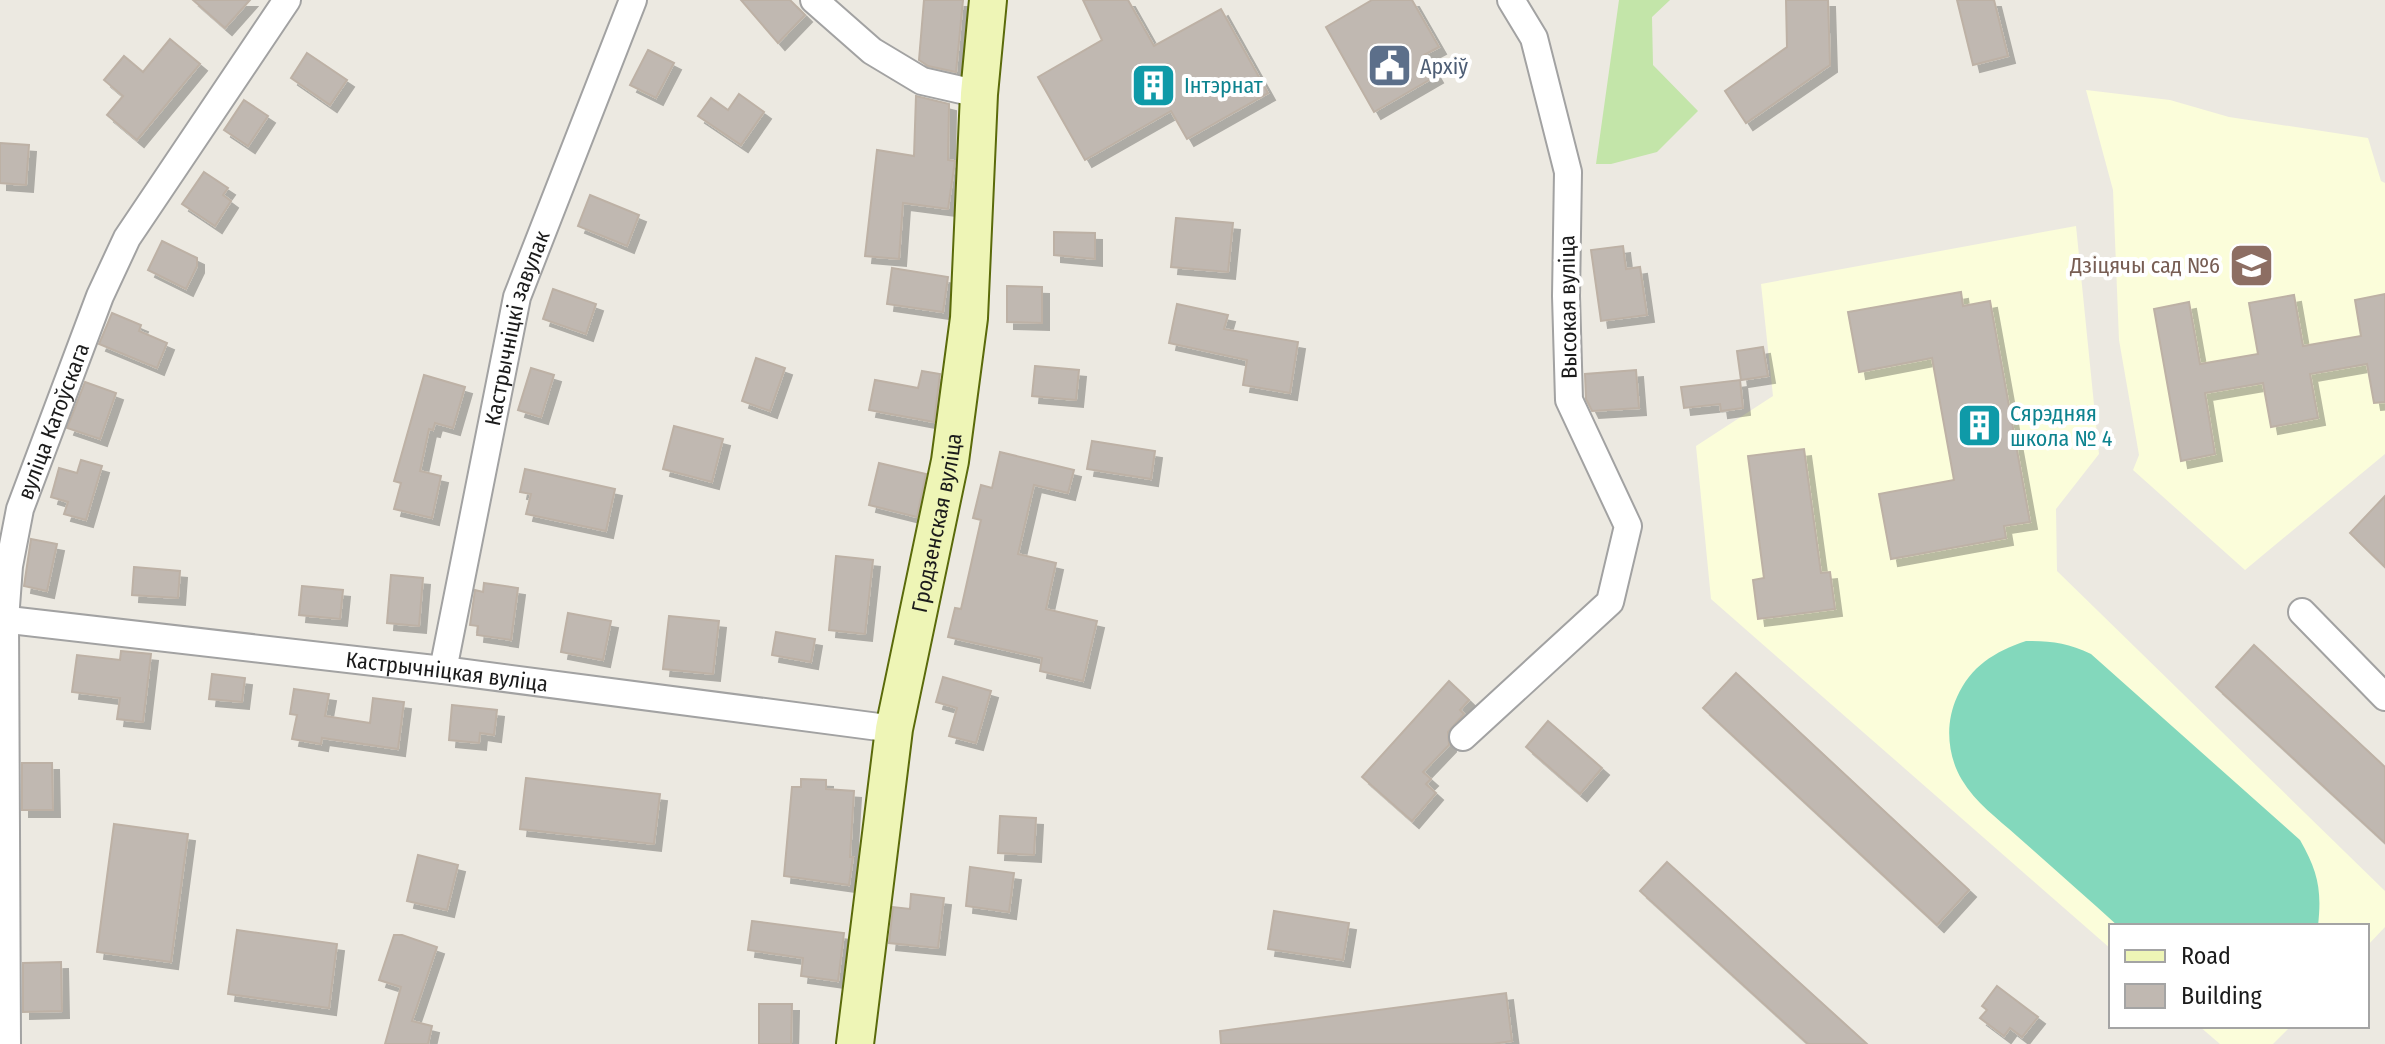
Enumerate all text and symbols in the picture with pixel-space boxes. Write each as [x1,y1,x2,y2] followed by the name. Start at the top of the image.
[1365,42,1413,90] public building icon: Архіў
[1420,53,1468,80] place label: Архіў
[1129,61,1177,109] building icon: Інтэрнат
[1184,72,1263,99] place label: Інтэрнат
[478,226,555,428] street label: Кастрычніцкі завулак
[1553,235,1583,379] street label: Высокая вуліца
[2227,241,2275,289] school or university icon: Дзіцячы сад №6
[2069,252,2220,279] place label: Дзіцячы сад №6
[11,339,95,503] street label: вуліца Катоўскага
[2010,400,2113,452] place label: Сярэдняя школа № 4
[1955,402,2003,450] building icon: Сярэдняя школа № 4
[905,431,967,615] street label: Гродзенская вуліца
[344,645,550,697] street label: Кастрычніцкая вуліца
[2109,924,2369,1028] legend
[2181,942,2231,970] text: Road
[2181,982,2263,1010] text: Building

